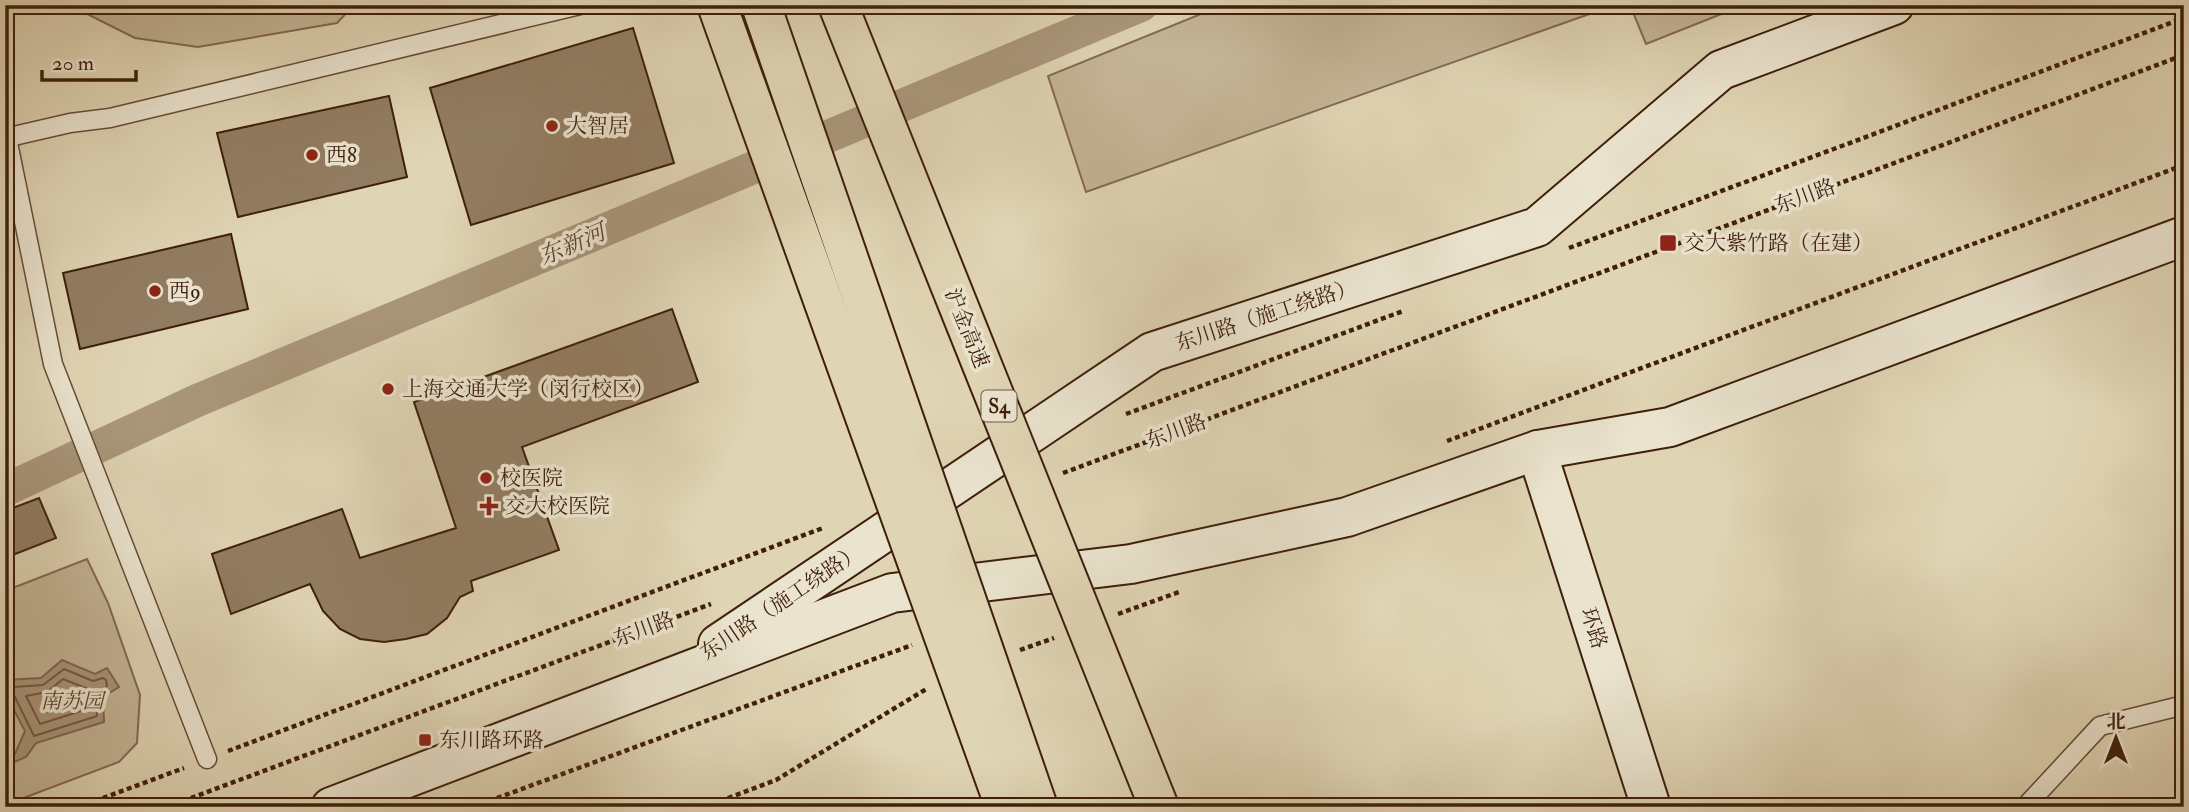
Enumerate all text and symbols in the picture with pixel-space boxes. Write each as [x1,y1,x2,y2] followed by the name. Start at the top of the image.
[42,38,136,82] scale bar
[52,50,94,77] text: 20 m
[566,113,629,140] place label: 大智居
[544,118,560,134] marker: 大智居
[326,142,357,169] place label: 西8
[304,147,320,163] marker: 西8
[1771,173,1839,220] street label: 东川路
[535,216,613,271] water label: 东新河
[1684,230,1873,257] place label: 交大紫竹路（在建）
[1658,233,1678,253] marker: 交大紫竹路（在建）
[1172,273,1360,358] street label: 东川路（施工绕路）
[169,278,201,305] place label: 西9
[147,283,163,299] marker: 西9
[938,284,995,372] street label: 沪金高速
[402,376,654,403] place label: 上海交通大学（闵行校区）
[380,381,396,397] marker: 上海交通大学（闵行校区）
[982,390,1016,422] road number: S4
[1142,408,1210,455] street label: 东川路
[500,465,563,492] place label: 校医院
[478,470,494,486] marker: 校医院
[505,493,610,520] place label: 交大校医院
[479,496,499,516] marker: 交大校医院
[695,538,867,666] street label: 东川路（施工绕路）
[1574,604,1613,652] street label: 环路
[610,606,678,653] street label: 东川路
[41,688,106,715] park label: 南苏园
[2080,704,2150,774] north arrow
[2106,710,2126,734] text: 北
[439,727,544,754] place label: 东川路环路
[417,732,433,748] marker: 东川路环路

